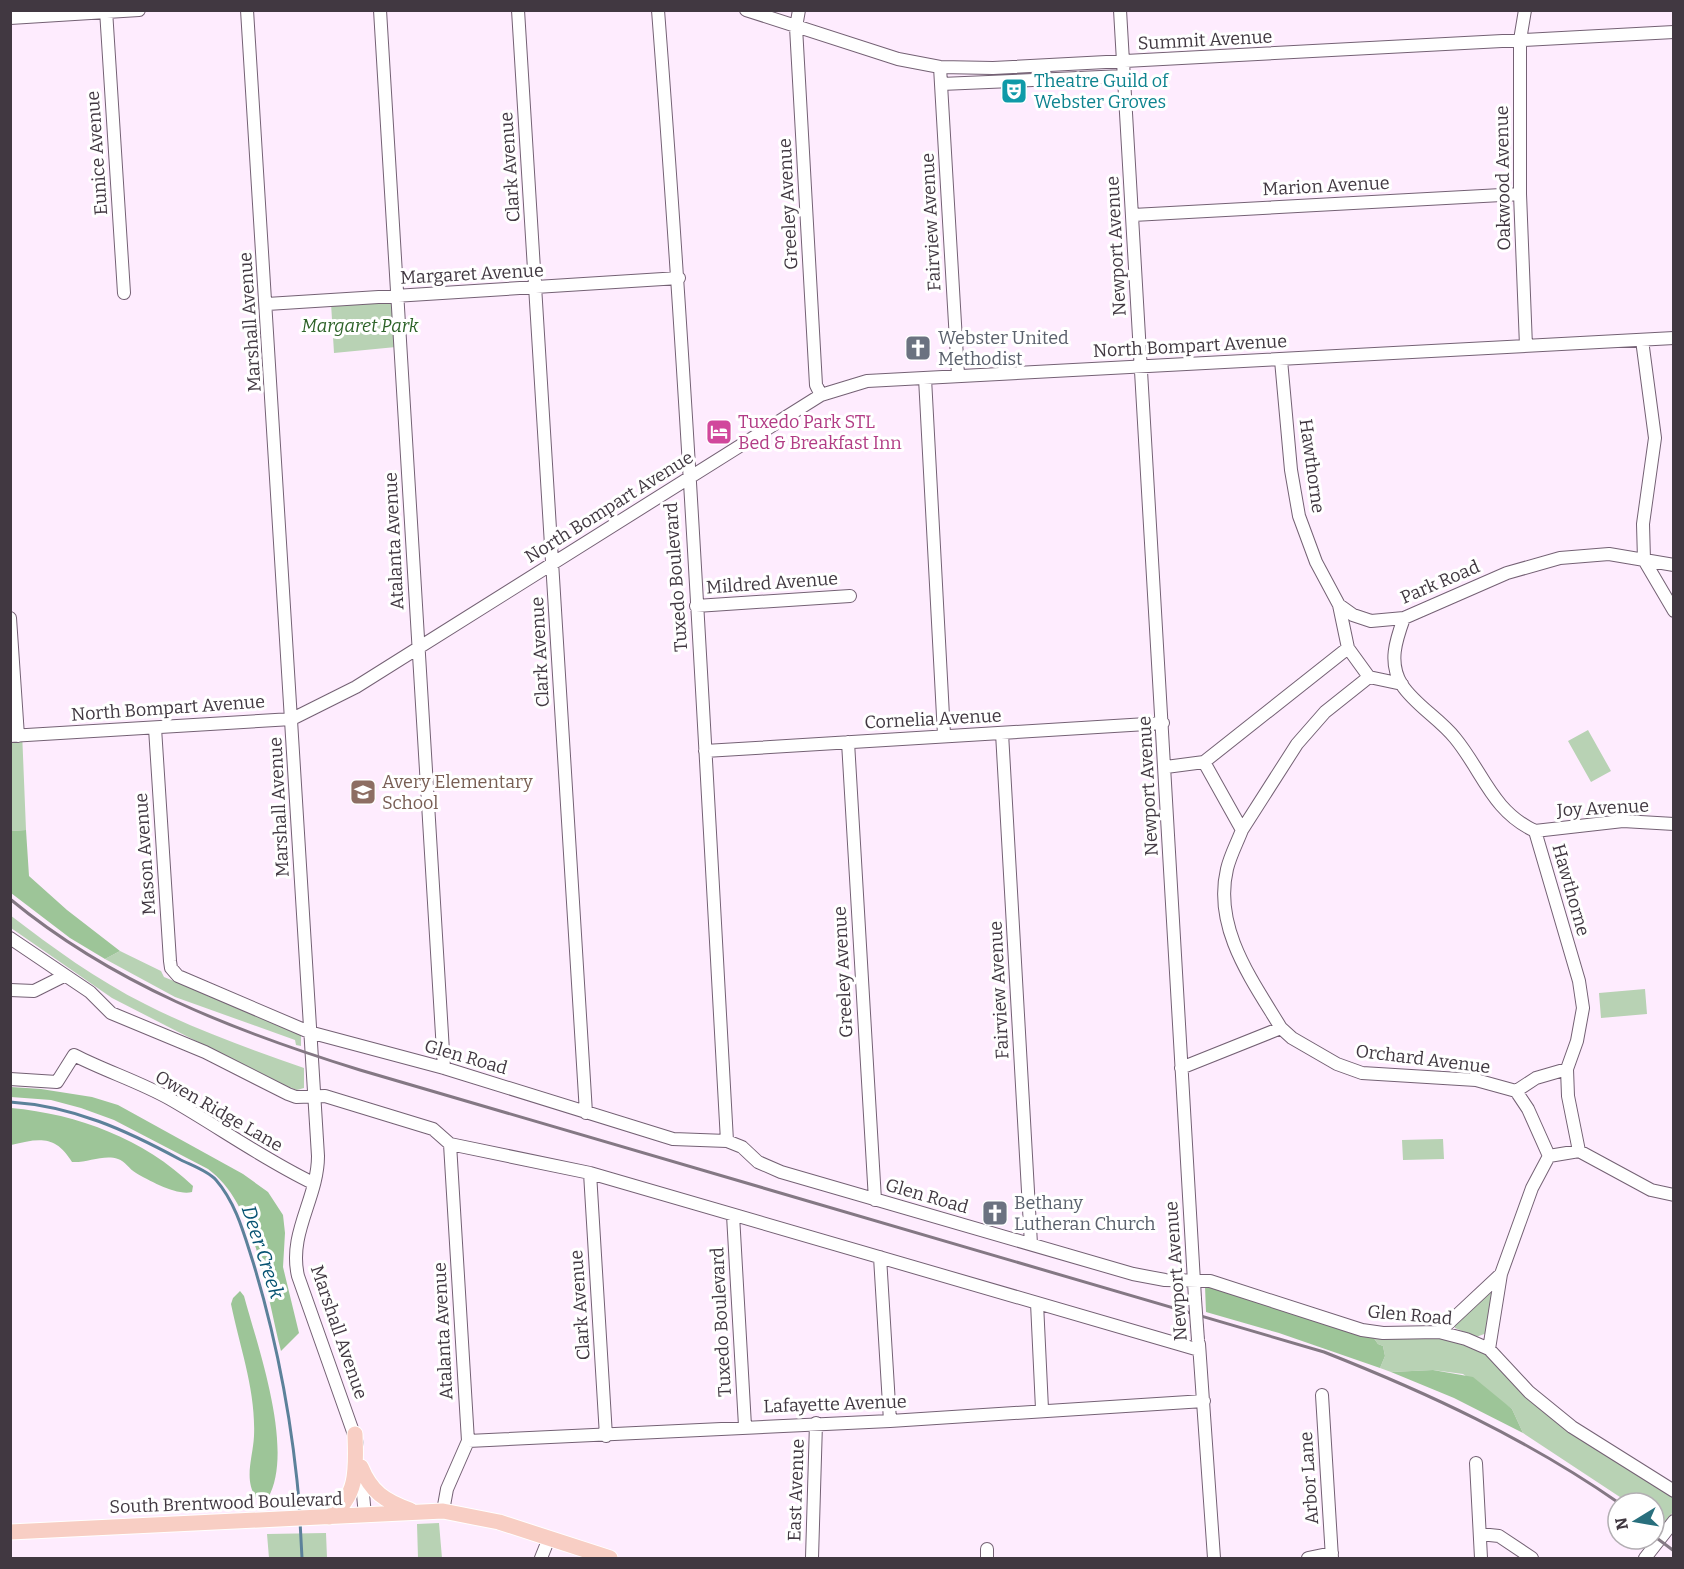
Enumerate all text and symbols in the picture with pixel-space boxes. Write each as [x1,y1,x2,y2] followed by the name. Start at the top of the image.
[1137,25,1273,55] street label: Summit Avenue
[1034,70,1170,113] place label: Theatre Guild of Webster Groves
[999,76,1029,106] theatre icon: Theatre Guild of Webster Groves
[82,90,112,216] street label: Eunice Avenue
[1491,105,1515,251] street label: Oakwood Avenue
[495,111,525,223] street label: Clark Avenue
[774,138,802,270] street label: Greeley Avenue
[916,152,946,292] street label: Fairview Avenue
[1262,172,1390,200] street label: Marion Avenue
[1101,175,1131,317] street label: Newport Avenue
[234,251,266,393] street label: Marshall Avenue
[400,259,544,289] street label: Margaret Avenue
[301,315,419,337] park label: Margaret Park
[938,327,1069,370] place label: Webster United Methodist
[1092,330,1288,362] street label: North Bompart Avenue
[903,333,933,363] church icon: Webster United Methodist
[738,411,902,454] place label: Tuxedo Park STL Bed & Breakfast Inn
[704,417,734,447] hotel icon: Tuxedo Park STL Bed & Breakfast Inn
[1295,418,1329,514] street label: Hawthorne
[521,446,697,568] street label: North Bompart Avenue
[379,472,409,610] street label: Atalanta Avenue
[660,501,692,652] street label: Tuxedo Boulevard
[1397,555,1483,609] street label: Park Road
[705,567,839,599] street label: Mildred Avenue
[526,596,554,708] street label: Clark Avenue
[70,690,266,726] street label: North Bompart Avenue
[864,704,1002,734] street label: Cornelia Avenue
[1133,715,1163,857] street label: Newport Avenue
[264,736,294,878] street label: Marshall Avenue
[382,771,533,814] place label: Avery Elementary School
[348,777,378,807] school or university icon: Avery Elementary School
[130,792,160,916] street label: Mason Avenue
[1555,795,1650,821] street label: Joy Avenue
[1547,841,1595,939] street label: Hawthorne
[829,906,857,1038] street label: Greeley Avenue
[984,920,1014,1060] street label: Fairview Avenue
[422,1035,510,1079] street label: Glen Road
[1354,1040,1492,1078] street label: Orchard Avenue
[151,1066,287,1156] street label: Owen Ridge Lane
[883,1174,971,1218] street label: Glen Road
[1014,1192,1156,1235] place label: Bethany Lutheran Church
[980,1198,1010,1228] church icon: Bethany Lutheran Church
[1160,1200,1192,1342] street label: Newport Avenue
[237,1202,289,1302] water label: Deer Creek
[706,1246,736,1397] street label: Tuxedo Boulevard
[565,1249,595,1361] street label: Clark Avenue
[306,1262,372,1402] street label: Marshall Avenue
[428,1262,458,1400] street label: Atalanta Avenue
[1367,1300,1454,1330] street label: Glen Road
[763,1391,907,1417] street label: Lafayette Avenue
[1295,1431,1323,1525] street label: Arbor Lane
[783,1438,809,1542] street label: East Avenue
[109,1488,343,1518] street label: South Brentwood Boulevard
[1606,1491,1666,1551] north arrow
[1611,1516,1632,1532] text: N

